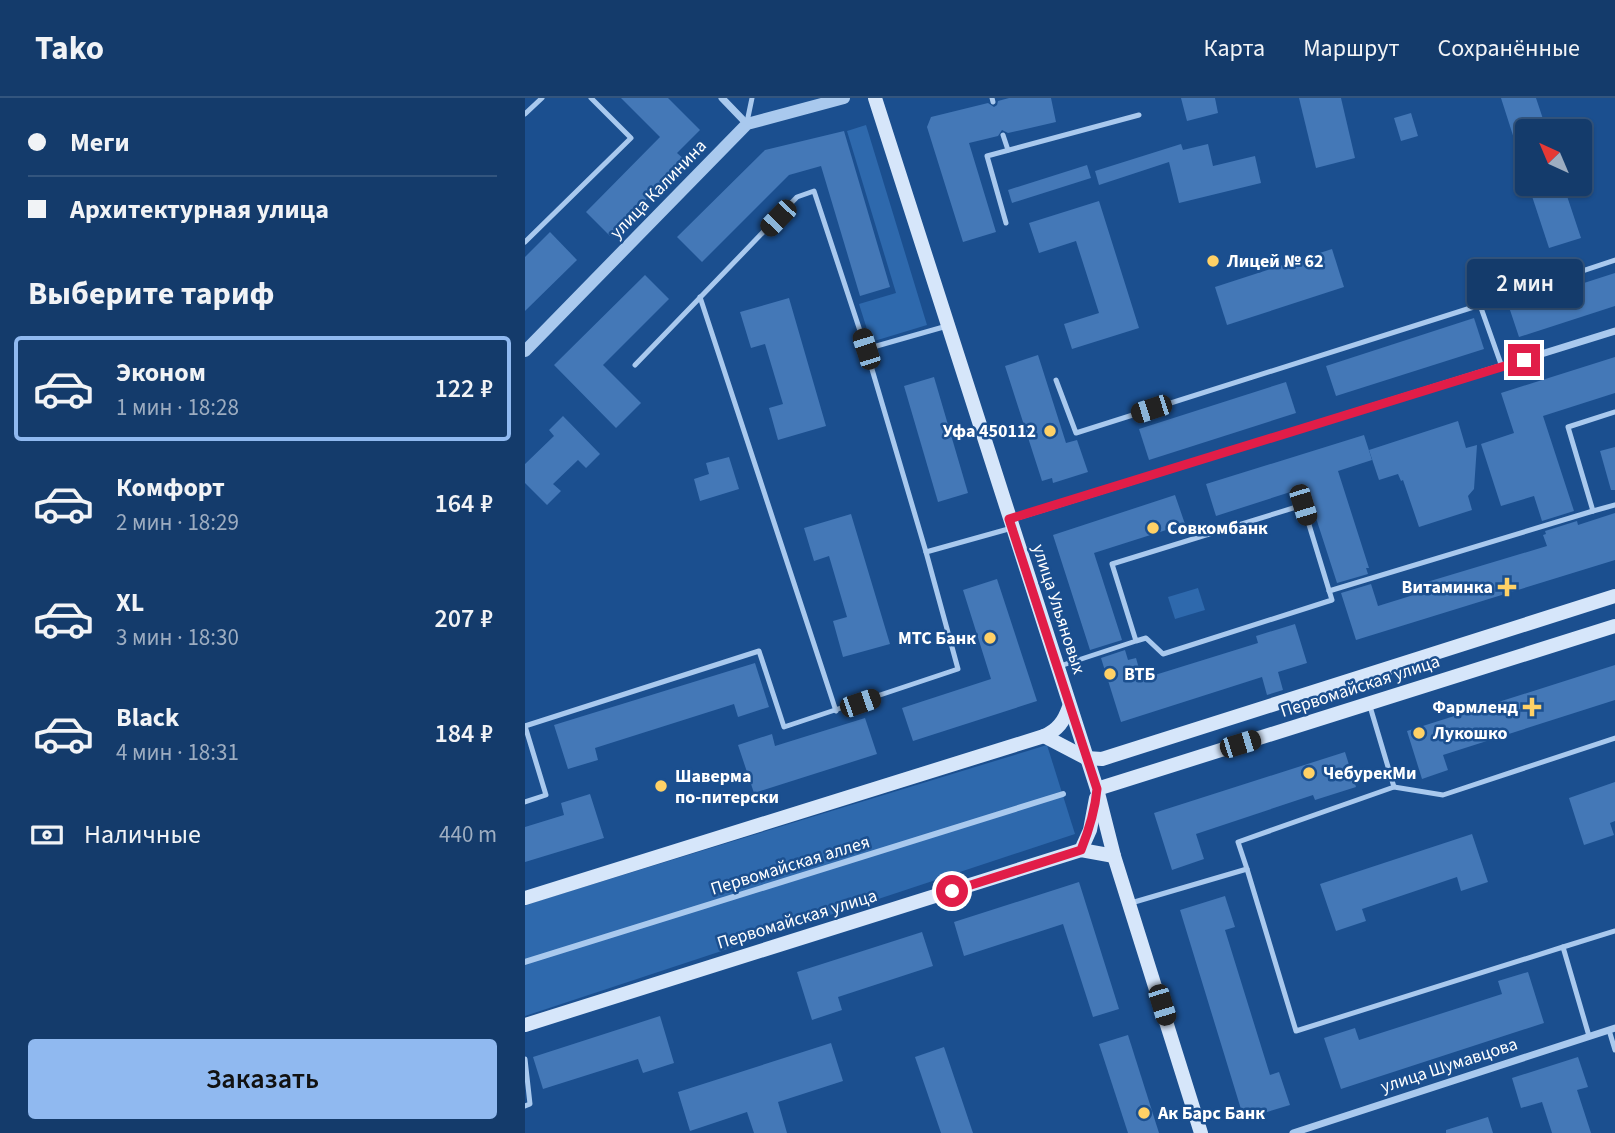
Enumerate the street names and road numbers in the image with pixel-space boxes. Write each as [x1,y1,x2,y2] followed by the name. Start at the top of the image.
[604,134,712,245] street label: улица Калинина
[1026,541,1091,677] street label: улица Ульяновых
[1277,649,1443,724] street label: Первомайская улица
[707,829,873,902] street label: Первомайская аллея
[714,883,880,956] street label: Первомайская улица
[1377,1032,1521,1099] street label: улица Шумавцова

